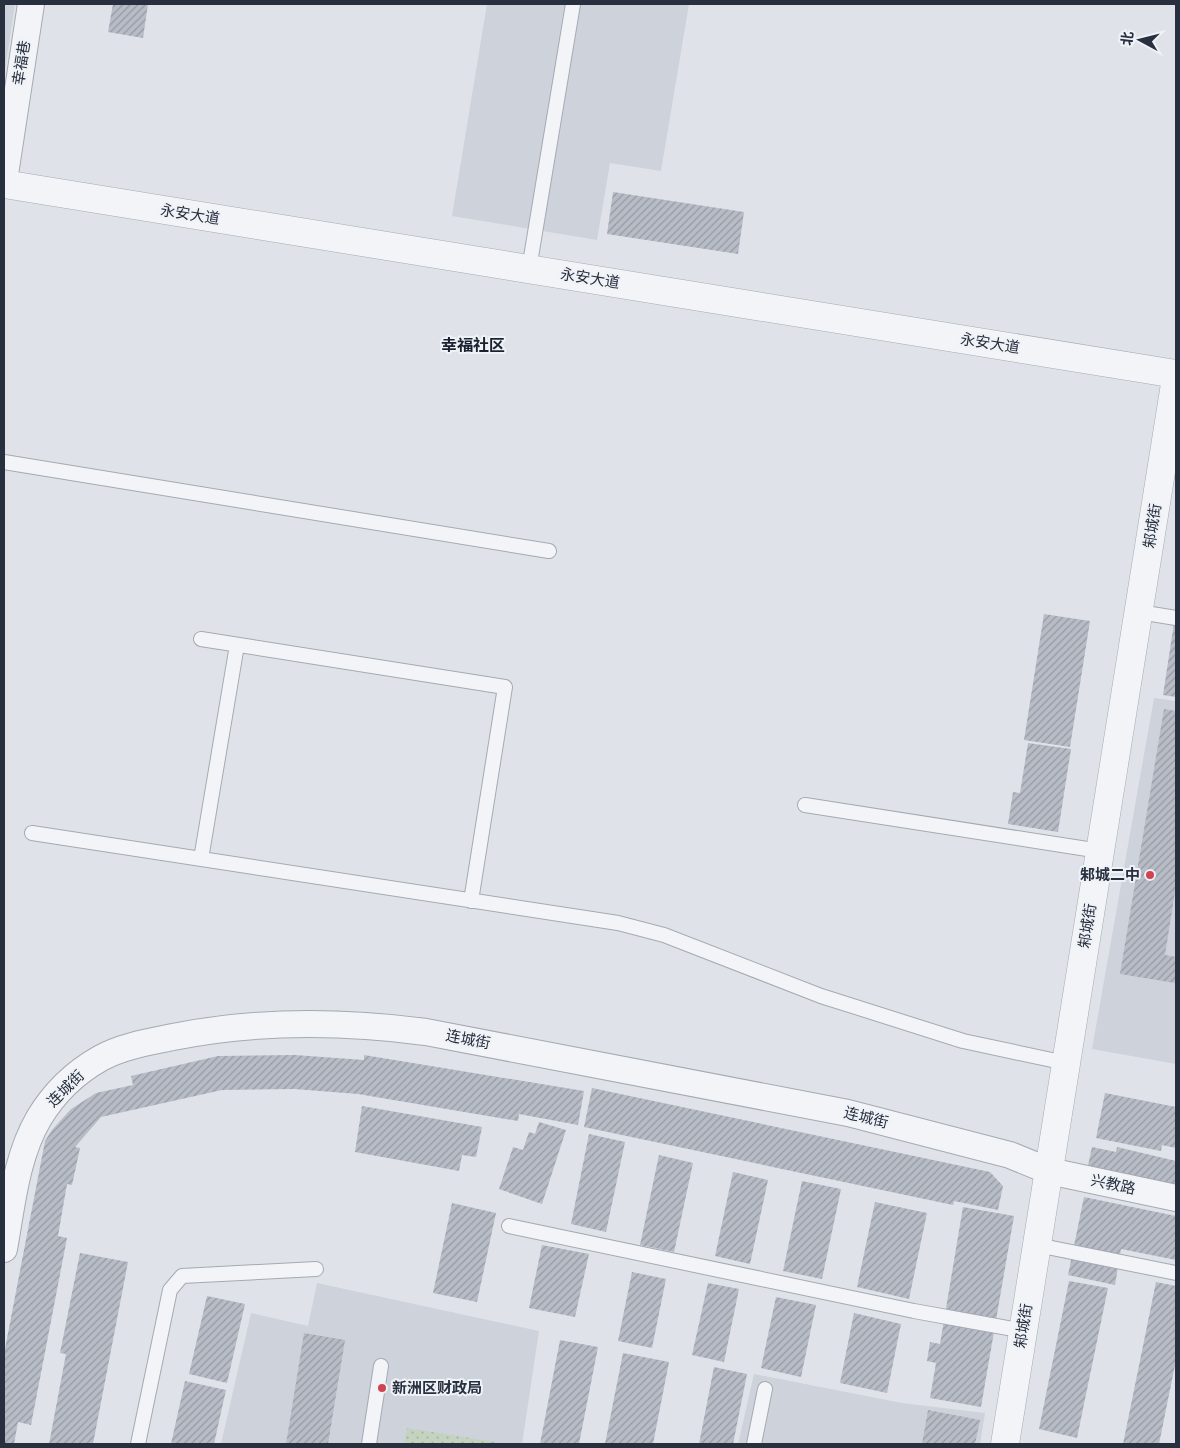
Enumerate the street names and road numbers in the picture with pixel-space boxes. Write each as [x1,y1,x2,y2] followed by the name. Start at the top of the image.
[8,39,36,87] street label: 幸福巷
[159,200,221,230] street label: 永安大道
[559,264,621,294] street label: 永安大道
[959,329,1021,359] street label: 永安大道
[1139,502,1167,550] street label: 邾城街
[1074,902,1102,950] street label: 邾城街
[444,1025,492,1055] street label: 连城街
[43,1066,89,1112] street label: 连城街
[842,1102,890,1134] street label: 连城街
[1089,1170,1137,1200] street label: 兴教路
[1010,1302,1038,1350] street label: 邾城街

